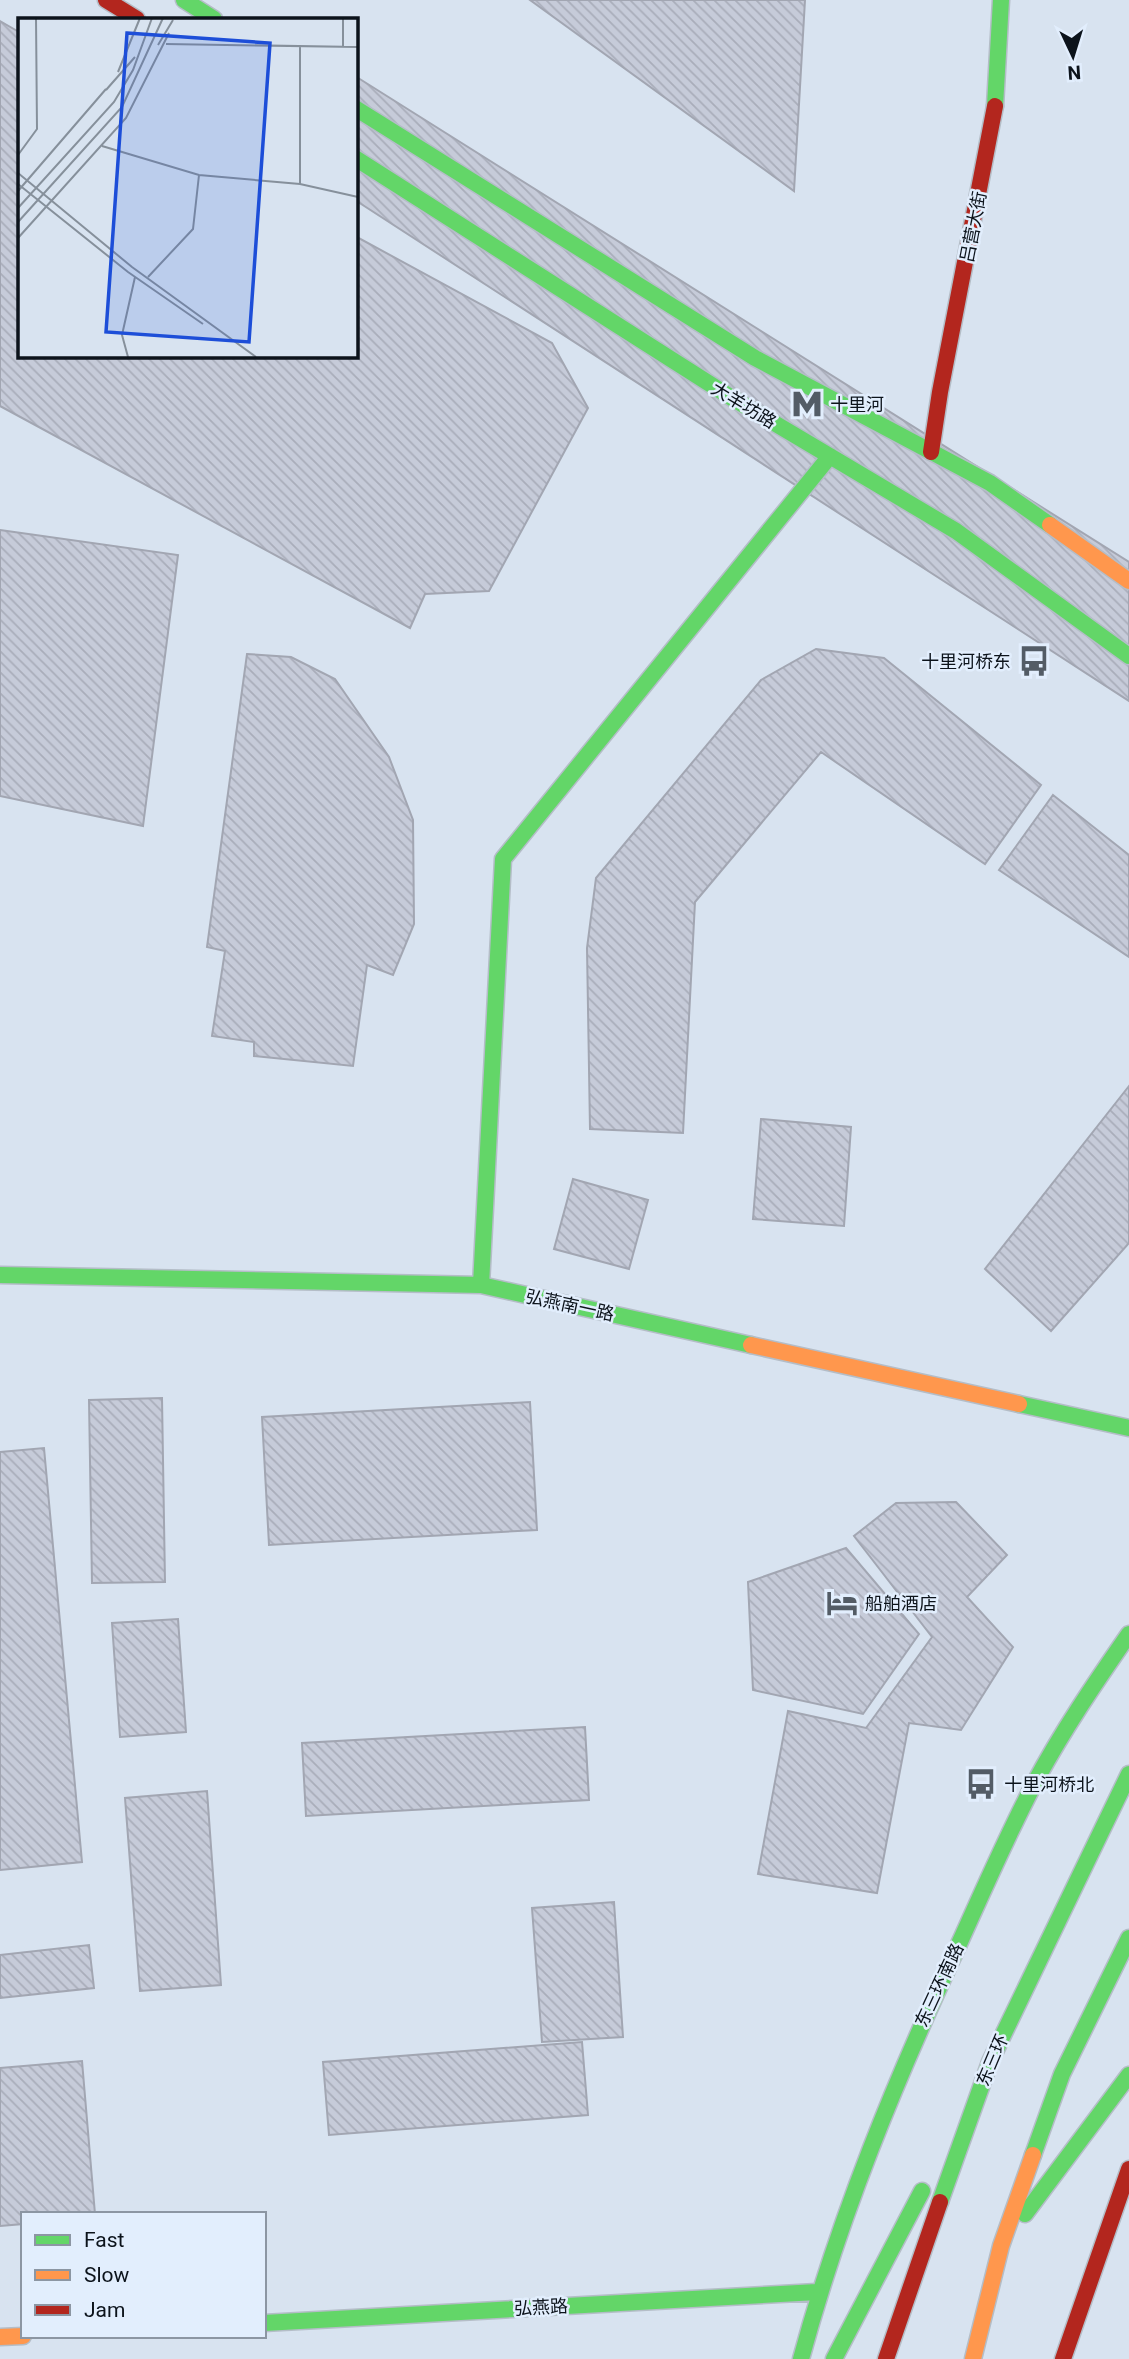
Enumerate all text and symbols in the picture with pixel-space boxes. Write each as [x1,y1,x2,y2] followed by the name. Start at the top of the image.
[18,18,357,357] inset map
[1038,21,1108,91] north arrow
[1067,61,1082,84] text: N
[956,190,990,264] street label: 吕营大街
[708,377,780,433] street label: 大羊坊路
[790,387,824,421] metro station icon: 十里河
[830,394,884,415] place label: 十里河
[1017,644,1051,678] bus stop icon: 十里河桥东
[921,651,1011,672] place label: 十里河桥东
[524,1285,616,1325] street label: 弘燕南一路
[825,1586,859,1620] hotel icon: 船舶酒店
[865,1593,937,1614] place label: 船舶酒店
[964,1767,998,1801] bus stop icon: 十里河桥北
[1004,1774,1094,1795] place label: 十里河桥北
[910,1940,968,2030] street label: 东三环南路
[972,2031,1012,2089] street label: 东三环
[21,2212,266,2338] legend
[84,2228,125,2252] text: Fast
[84,2263,130,2287] text: Slow
[513,2295,569,2319] street label: 弘燕路
[84,2298,125,2322] text: Jam

